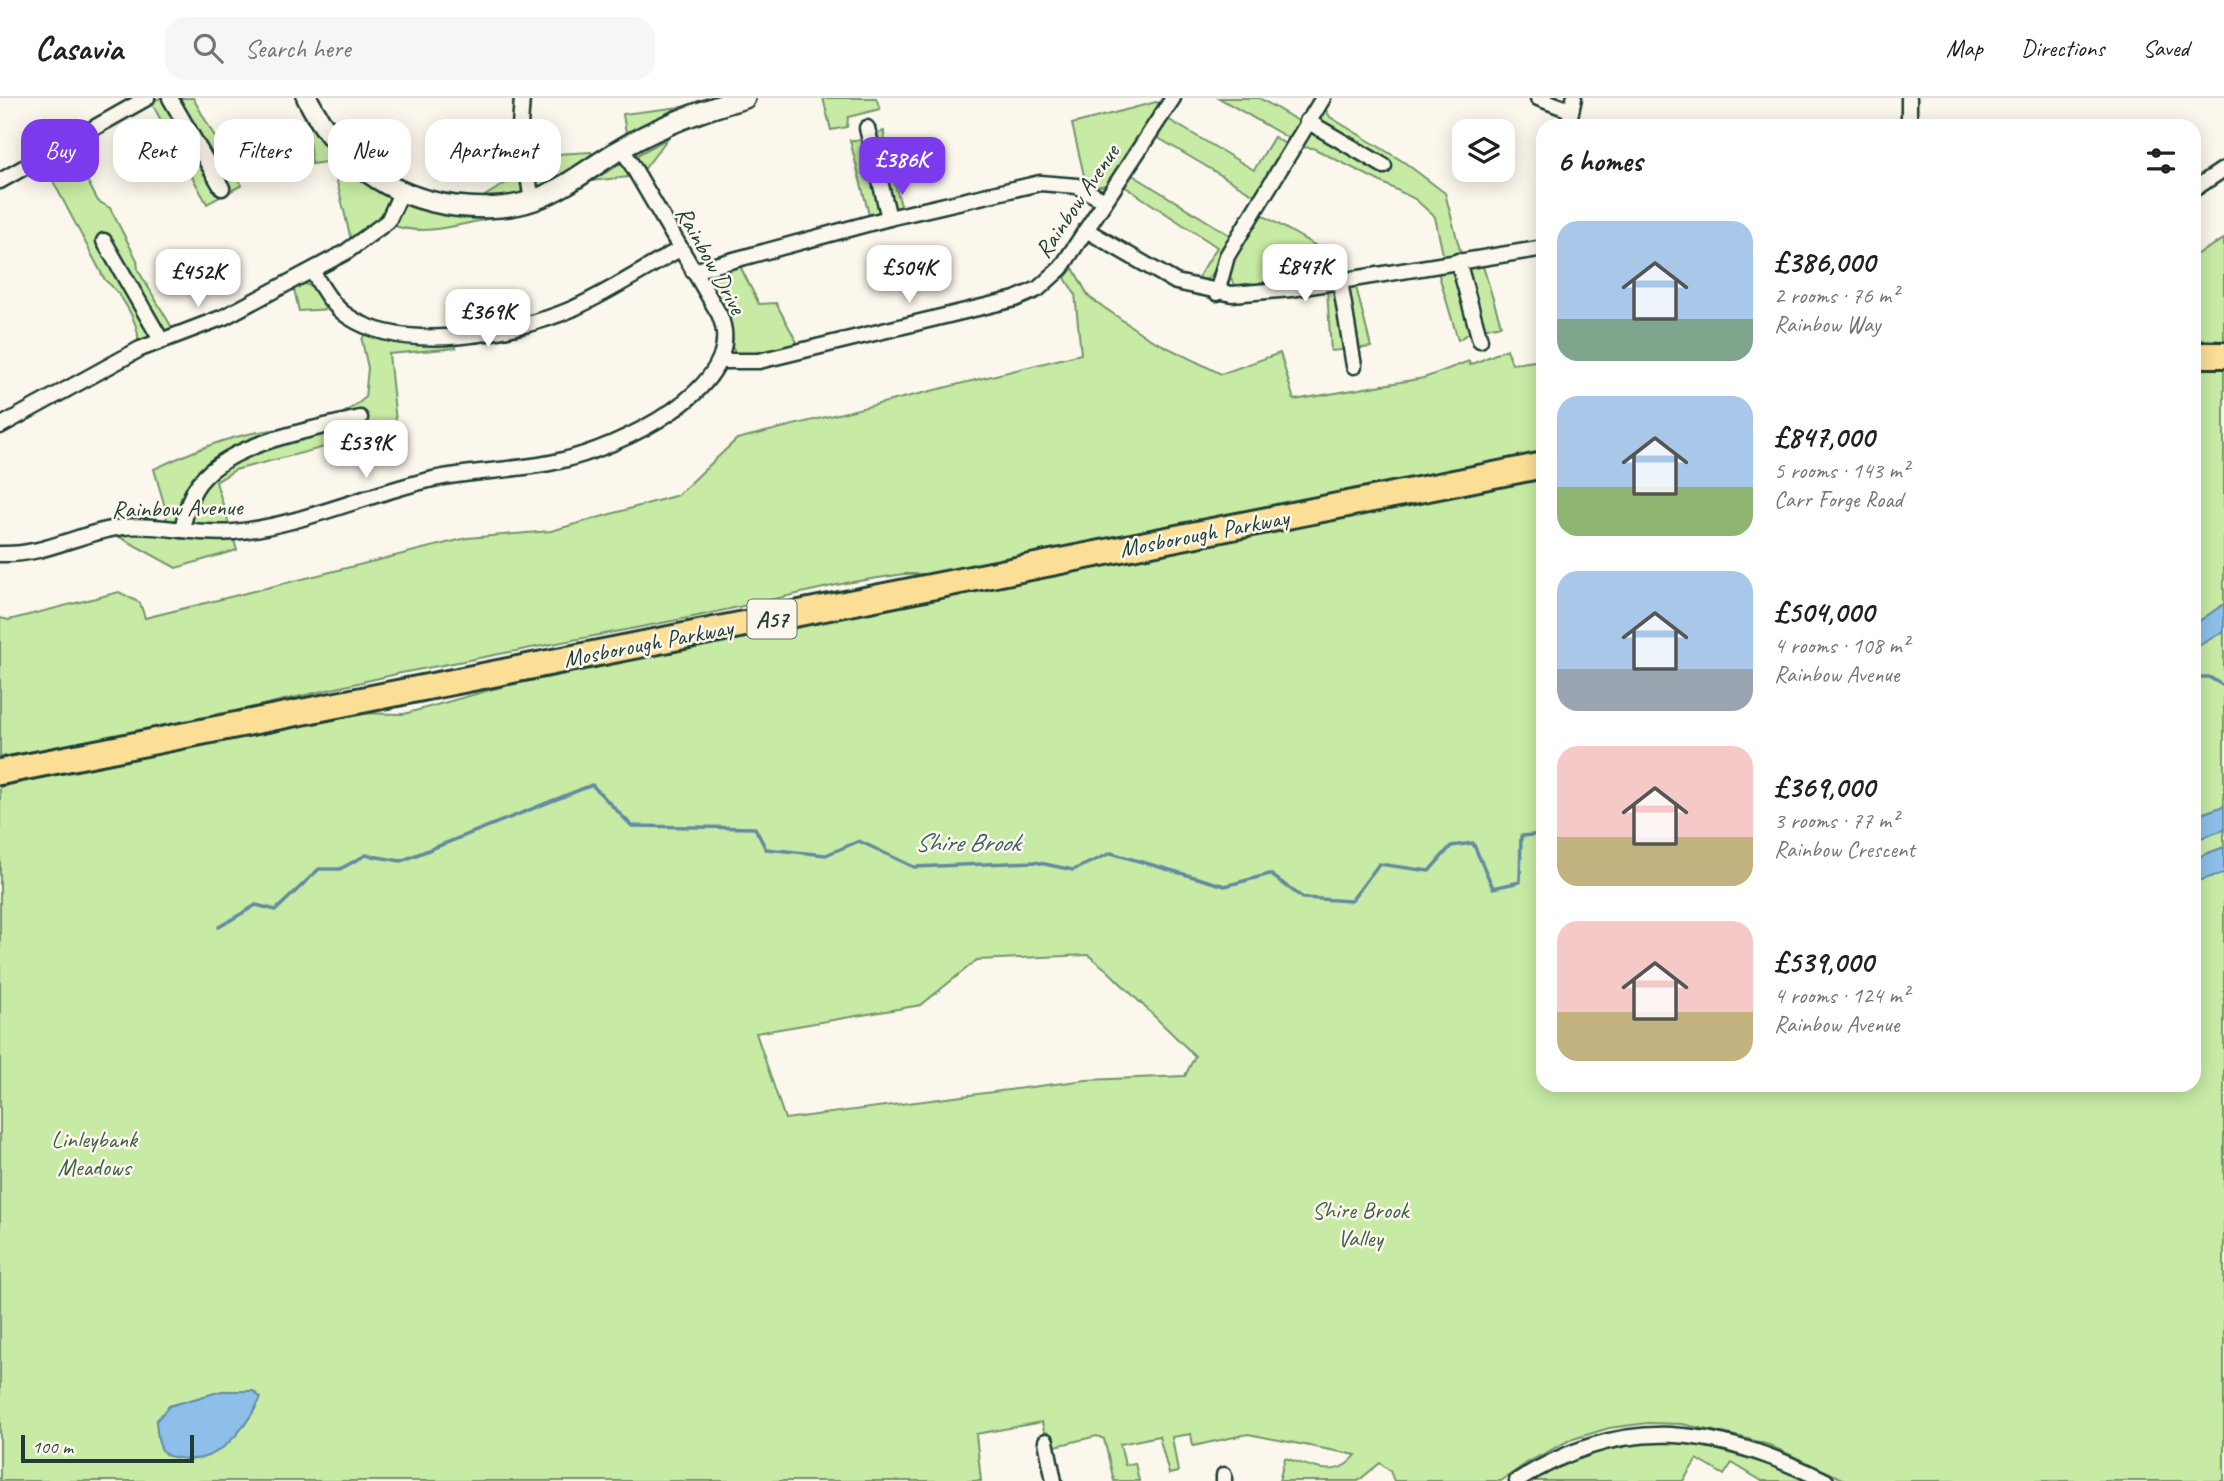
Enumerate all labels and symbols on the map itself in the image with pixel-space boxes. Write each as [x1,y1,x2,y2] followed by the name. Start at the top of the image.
[1028,137,1127,264] street label: Rainbow Avenue
[853,138,951,197] pin: £386K
[669,201,754,321] street label: Rainbow Drive
[1256,244,1354,304] pin: £847K
[860,246,958,305] pin: £504K
[149,250,247,309] pin: £452K
[439,289,537,349] pin: £369K
[317,420,415,480] pin: £539K
[111,492,245,524] street label: Rainbow Avenue
[1117,502,1293,564] street label: Mosborough Parkway
[748,600,796,638] road number: A57
[561,612,737,674] street label: Mosborough Parkway
[915,826,1024,859] water label: Shire Brook
[51,1124,139,1182] park label: Linleybank Meadows
[1312,1195,1411,1253] park label: Shire Brook Valley
[21,1432,194,1464] scale bar

